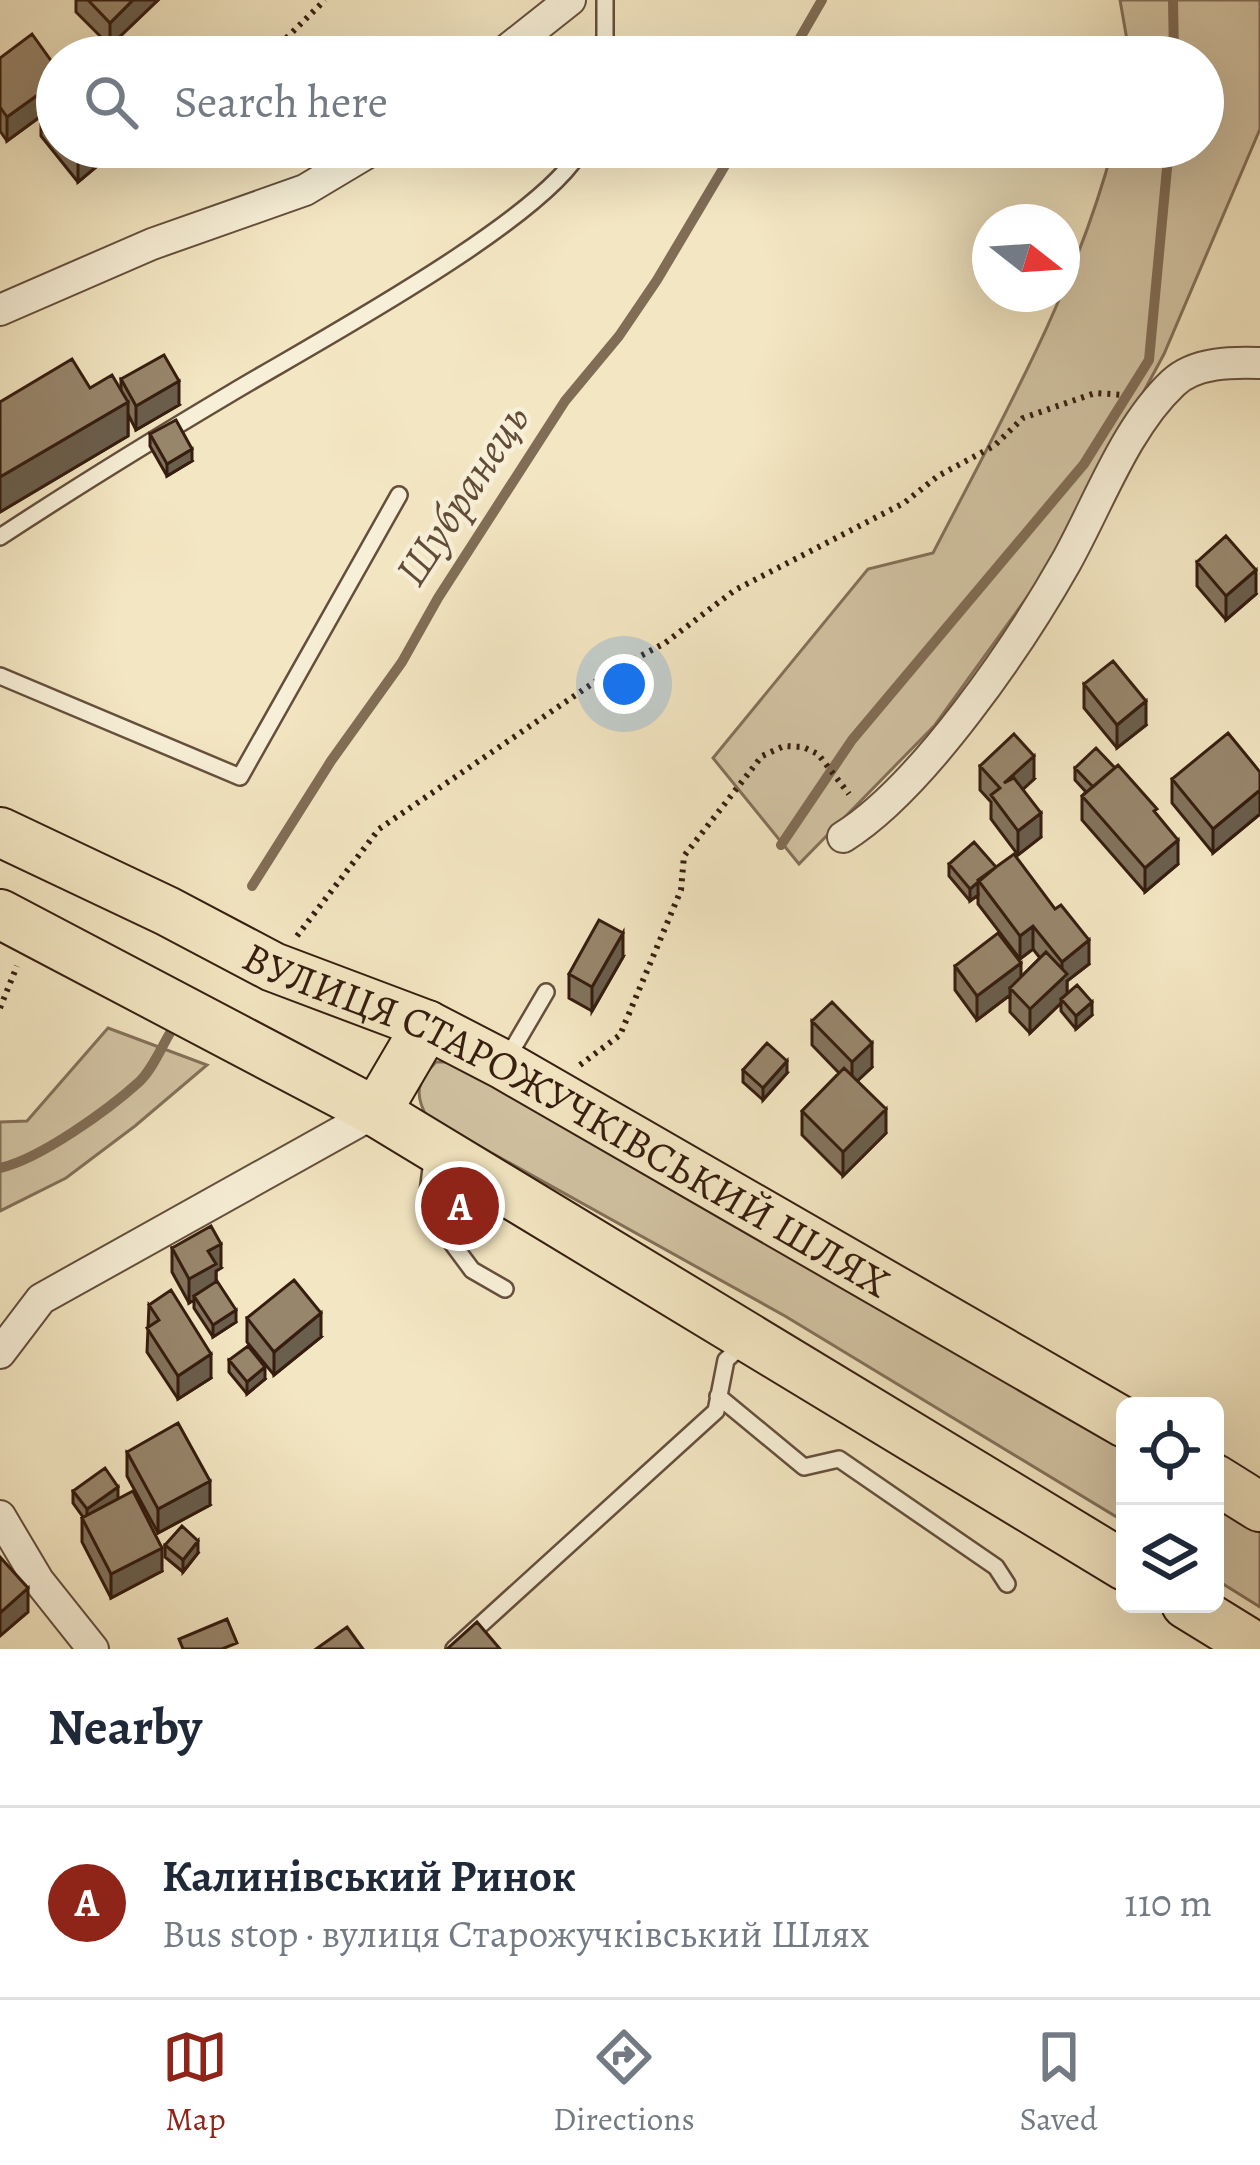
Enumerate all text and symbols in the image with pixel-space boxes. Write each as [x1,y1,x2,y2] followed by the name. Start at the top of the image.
[36,36,1224,168] search box
[78,69,144,135] icon: search
[174,71,388,133] text: Search here
[972,204,1080,312] north arrow
[380,392,544,598] water label: Шубранець
[594,654,654,714] your location
[233,928,901,1310] street label: ВУЛИЦЯ СТАРОЖУЧКІВСЬКИЙ ШЛЯХ
[421,1161,499,1251] pin: A
[1116,1397,1224,1613] map controls
[1116,1397,1224,1505] button: locate
[1116,1505,1224,1613] button: layers
[48,1692,202,1762] text: Nearby
[162,1845,576,1907] text: Калинівський Ринок
[75,1876,99,1929] text: A
[1124,1876,1212,1929] text: 110 m
[162,1907,869,1960] text: Bus stop · вулиця Старожучківський Шлях
[162,2024,228,2141] tab: Map
[553,2024,695,2141] tab: Directions
[1019,2024,1098,2141] tab: Saved

